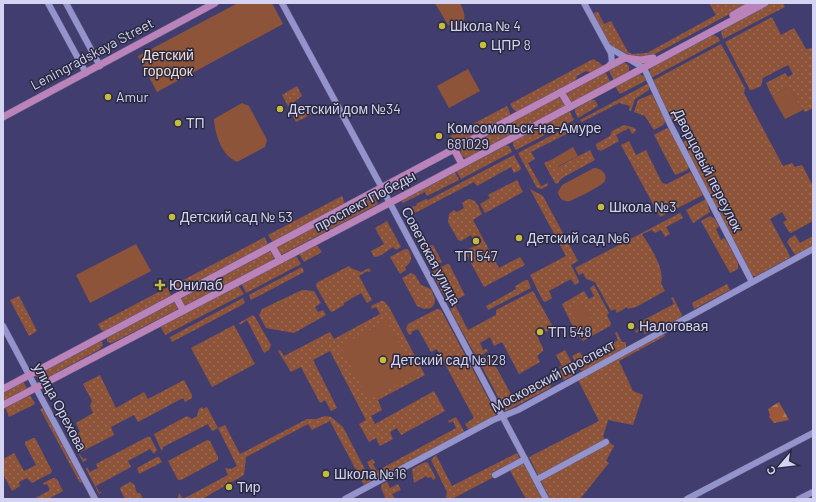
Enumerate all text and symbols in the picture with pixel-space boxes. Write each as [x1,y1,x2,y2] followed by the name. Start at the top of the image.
[27,14,156,93] street label: Leningradskaya Street
[450,17,521,34] place label: Школа № 4
[437,21,447,31] marker: Школа № 4
[491,36,531,53] place label: ЦПР 8
[478,40,488,50] marker: ЦПР 8
[142,46,194,79] park label: Детский городок
[116,88,149,105] place label: Amur
[103,92,113,102] marker: Amur
[288,100,401,117] place label: Детский дом №34
[275,104,285,114] marker: Детский дом №34
[670,105,747,235] street label: Дворцовый переулок
[186,114,205,131] place label: ТП
[173,118,183,128] marker: ТП
[447,119,601,152] place label: Комсомольск-на-Амуре 681029
[434,131,444,141] marker: Комсомольск-на-Амуре 681029
[311,167,418,234] street label: проспект Победы
[609,198,677,215] place label: Школа №3
[596,202,606,212] marker: Школа №3
[398,204,465,308] street label: Советская улица
[180,208,293,225] place label: Детский сад № 53
[167,212,177,222] marker: Детский сад № 53
[527,229,630,246] place label: Детский сад №6
[514,233,524,243] marker: Детский сад №6
[471,236,481,246] marker: ТП 547
[455,247,498,264] place label: ТП 547
[169,276,223,293] place label: Юнилаб
[154,279,166,291] marker: Юнилаб
[639,317,708,334] place label: Налоговая
[626,321,636,331] marker: Налоговая
[548,323,592,340] place label: ТП 548
[535,327,545,337] marker: ТП 548
[488,335,618,415] street label: Московский проспект
[391,351,506,368] place label: Детский сад №128
[378,355,388,365] marker: Детский сад №128
[30,360,91,454] street label: улица Орехова
[760,446,800,486] north arrow
[763,464,778,477] text: С
[334,465,406,482] place label: Школа №16
[321,469,331,479] marker: Школа №16
[237,478,261,495] place label: Тир
[224,482,234,492] marker: Тир

